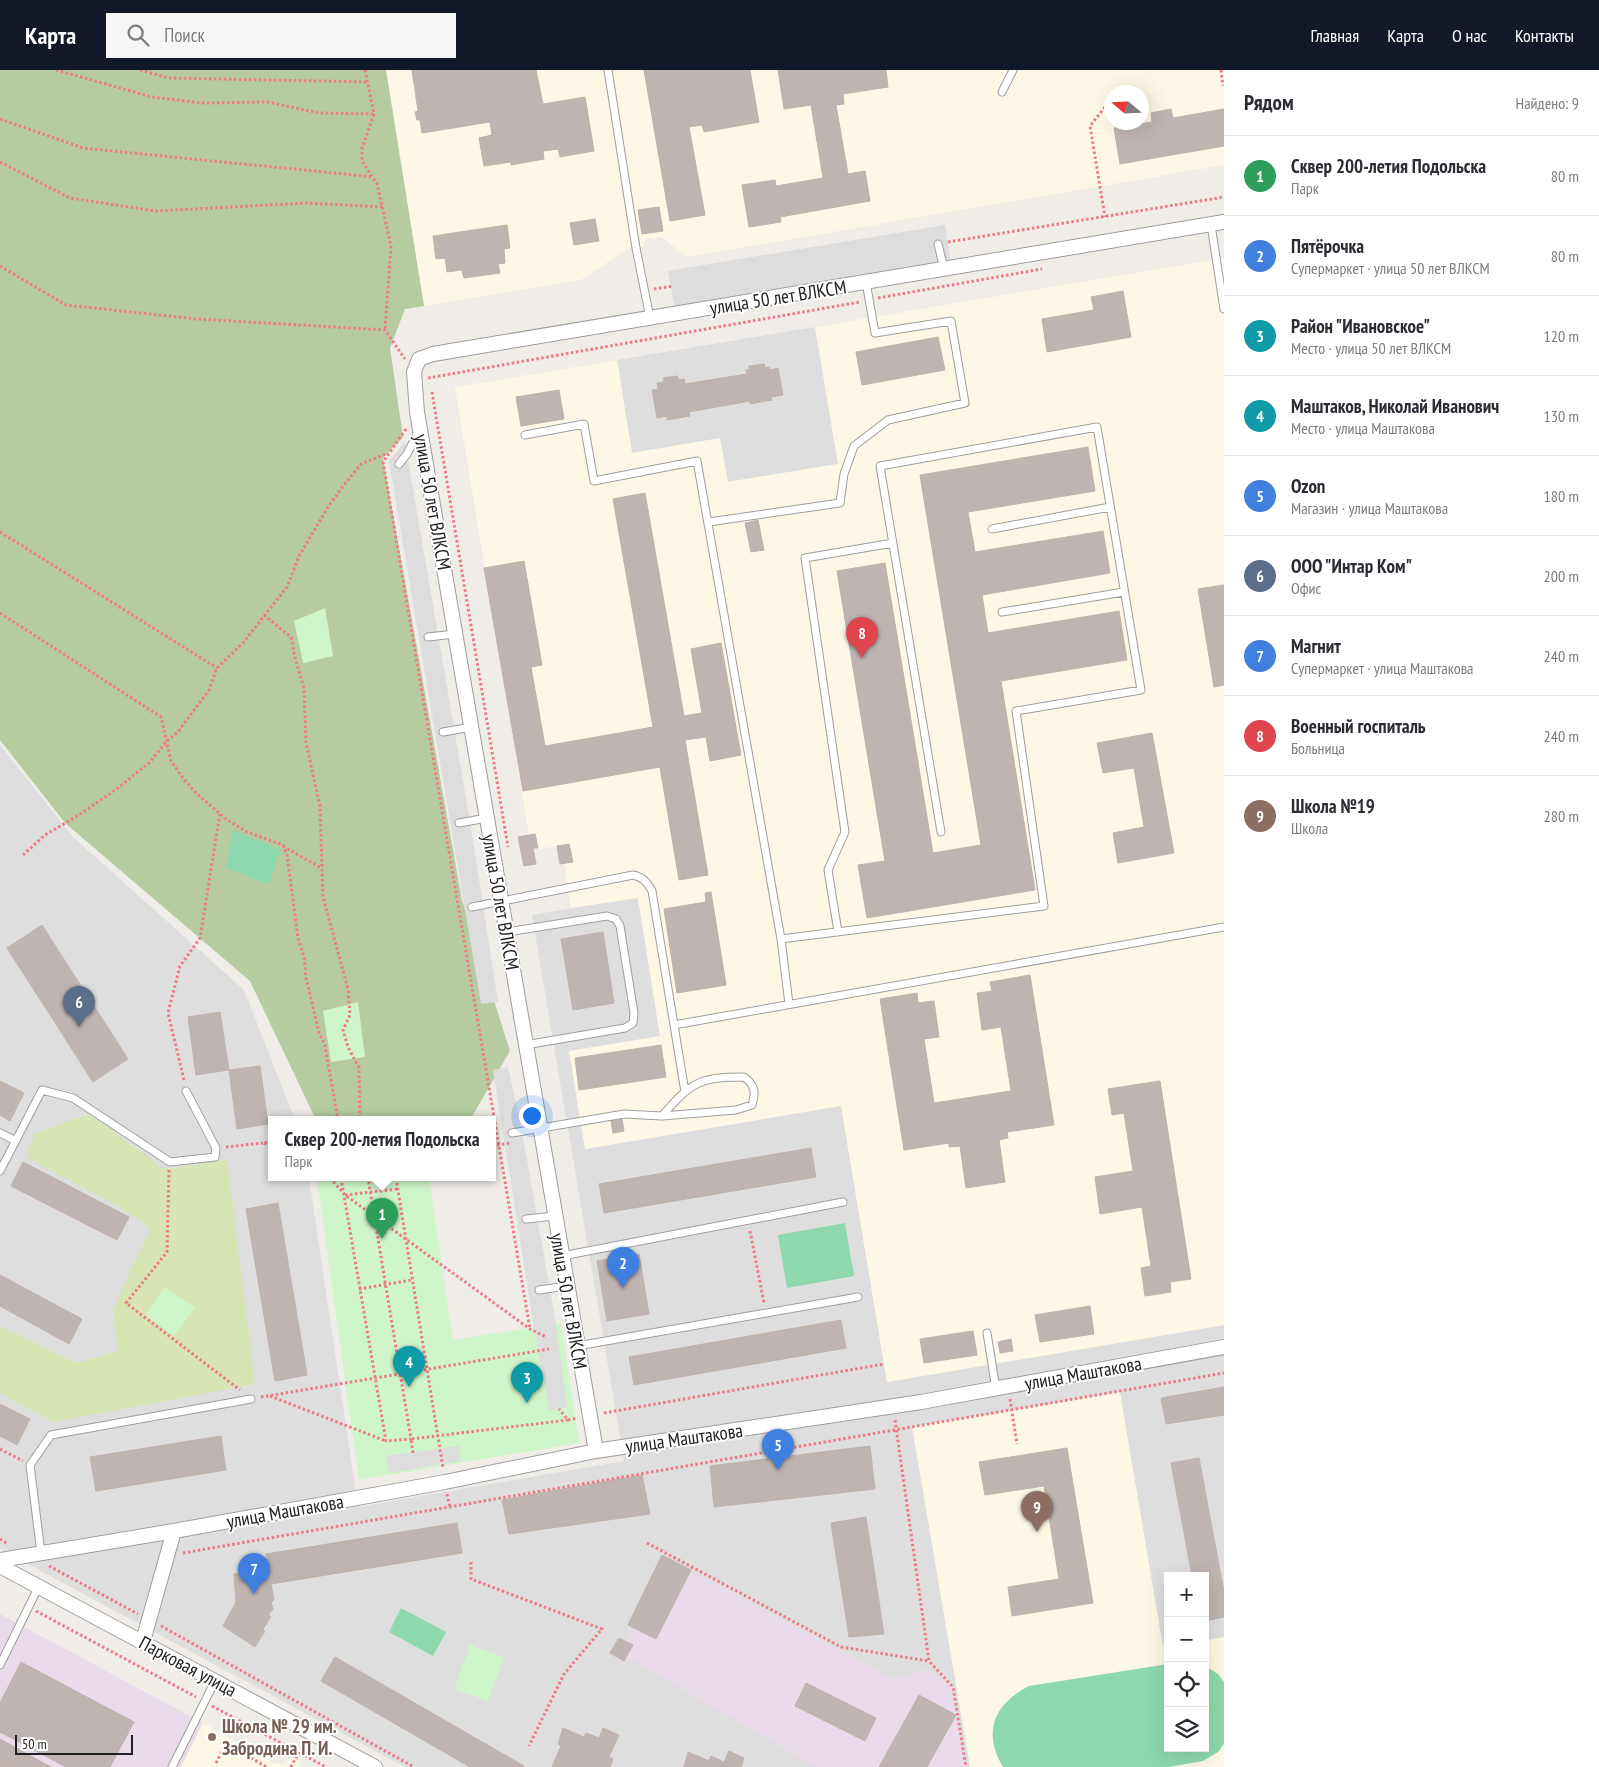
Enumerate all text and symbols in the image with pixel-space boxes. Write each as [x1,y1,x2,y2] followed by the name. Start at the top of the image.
[106,13,456,58] search box
[25,20,76,51] text: Карта
[124,21,152,49] icon: search
[164,23,205,47] text: Поиск
[1311,24,1359,47] text: Главная
[1387,24,1424,47] text: Карта
[1452,24,1487,47] text: О нас
[1515,24,1574,47] text: Контакты
[1104,85,1149,130] north arrow
[1244,89,1294,116] text: Рядом
[1516,93,1579,113] text: Найдено: 9
[1291,154,1486,178] text: Сквер 200-летия Подольска
[1256,166,1264,186] text: 1
[1551,166,1579,186] text: 80 m
[1291,178,1319,198] text: Парк
[1291,234,1364,258] text: Пятёрочка
[1256,246,1264,266] text: 2
[1551,246,1579,266] text: 80 m
[1291,258,1490,278] text: Супермаркет · улица 50 лет ВЛКСМ
[708,274,848,320] street label: улица 50 лет ВЛКСМ
[1291,314,1430,338] text: Район "Ивановское"
[1256,326,1264,346] text: 3
[1544,326,1579,346] text: 120 m
[1291,338,1451,358] text: Место · улица 50 лет ВЛКСМ
[1291,394,1499,418] text: Маштаков, Николай Иванович
[1256,406,1264,426] text: 4
[1544,406,1579,426] text: 130 m
[1291,418,1435,438] text: Место · улица Маштакова
[409,432,457,572] street label: улица 50 лет ВЛКСМ
[1291,474,1325,498] text: Ozon
[1256,486,1264,506] text: 5
[1544,486,1579,506] text: 180 m
[1291,498,1448,518] text: Магазин · улица Маштакова
[1291,554,1412,578] text: ООО "Интар Ком"
[1256,566,1264,586] text: 6
[1544,566,1579,586] text: 200 m
[1291,578,1321,598] text: Офис
[846,617,878,658] pin: 8
[1291,634,1341,658] text: Магнит
[1256,646,1264,666] text: 7
[1544,646,1579,666] text: 240 m
[1291,658,1474,678] text: Супермаркет · улица Маштакова
[1291,714,1426,738] text: Военный госпиталь
[1256,726,1264,746] text: 8
[1544,726,1579,746] text: 240 m
[1291,738,1345,758] text: Больница
[1291,794,1375,818] text: Школа №19
[1256,806,1264,826] text: 9
[1544,806,1579,826] text: 280 m
[1291,818,1328,838] text: Школа
[477,832,525,972] street label: улица 50 лет ВЛКСМ
[63,986,95,1027] pin: 6
[519,1103,545,1129] your location
[268,1116,496,1181] popup
[284,1127,480,1151] text: Сквер 200-летия Подольска
[284,1151,312,1171] text: Парк
[366,1198,398,1239] pin: 1
[545,1231,593,1371] street label: улица 50 лет ВЛКСМ
[607,1247,639,1288] pin: 2
[393,1346,425,1387] pin: 4
[1023,1351,1143,1395] street label: улица Маштакова
[511,1362,543,1403] pin: 3
[624,1418,744,1458] street label: улица Маштакова
[762,1429,794,1470] pin: 5
[225,1489,345,1533] street label: улица Маштакова
[1021,1491,1053,1532] pin: 9
[238,1553,270,1594] pin: 7
[1164,1572,1209,1752] map controls
[1164,1572,1209,1617] button: +
[1164,1617,1209,1662] button: −
[135,1630,241,1702] street label: Парковая улица
[1164,1662,1209,1707] button: locate
[1164,1707,1209,1752] button: layers
[222,1714,337,1760] place label: Школа № 29 им. Забродина П. И.
[206,1731,218,1743] marker: Школа № 29 им. Забродина П. И.
[15,1732,132,1755] scale bar
[22,1735,47,1753] text: 50 m

